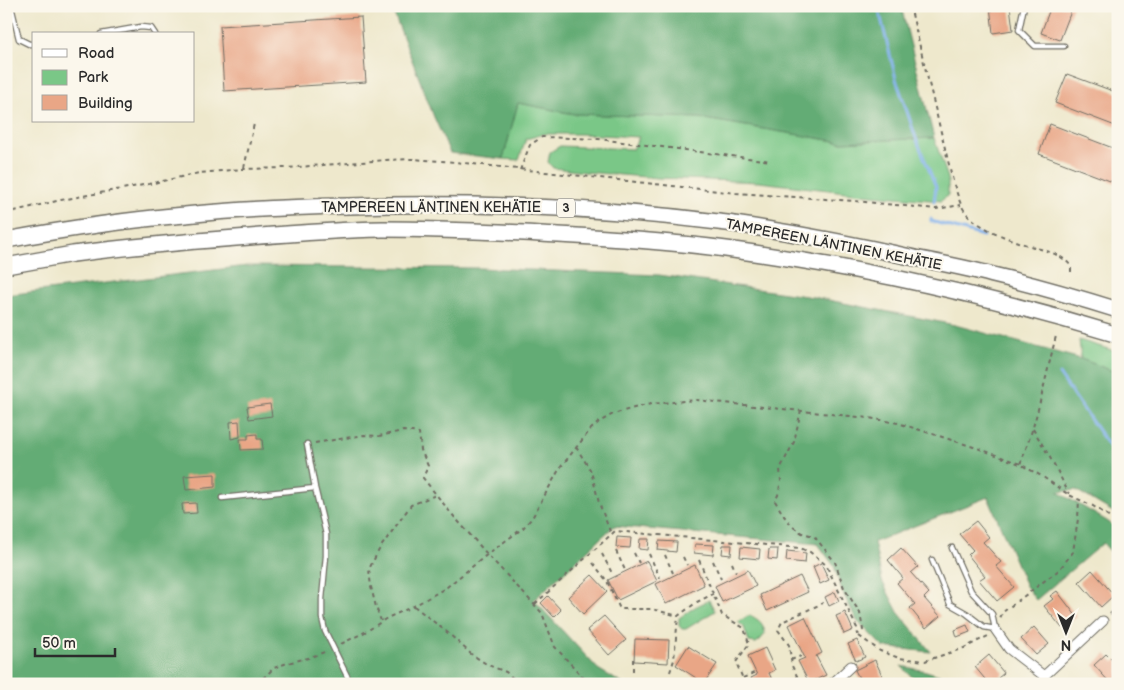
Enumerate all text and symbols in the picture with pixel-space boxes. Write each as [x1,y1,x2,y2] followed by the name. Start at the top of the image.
[32,32,195,122] legend
[78,44,114,63] text: Road
[78,68,109,87] text: Park
[78,94,133,113] text: Building
[557,198,575,218] road number: 3
[321,199,541,216] street label: TAMPEREEN LÄNTINEN KEHÄTIE
[724,215,943,274] street label: TAMPEREEN LÄNTINEN KEHÄTIE
[1042,608,1092,658] north arrow
[35,625,115,657] scale bar
[42,634,76,653] text: 50 m
[1061,636,1071,653] text: N

